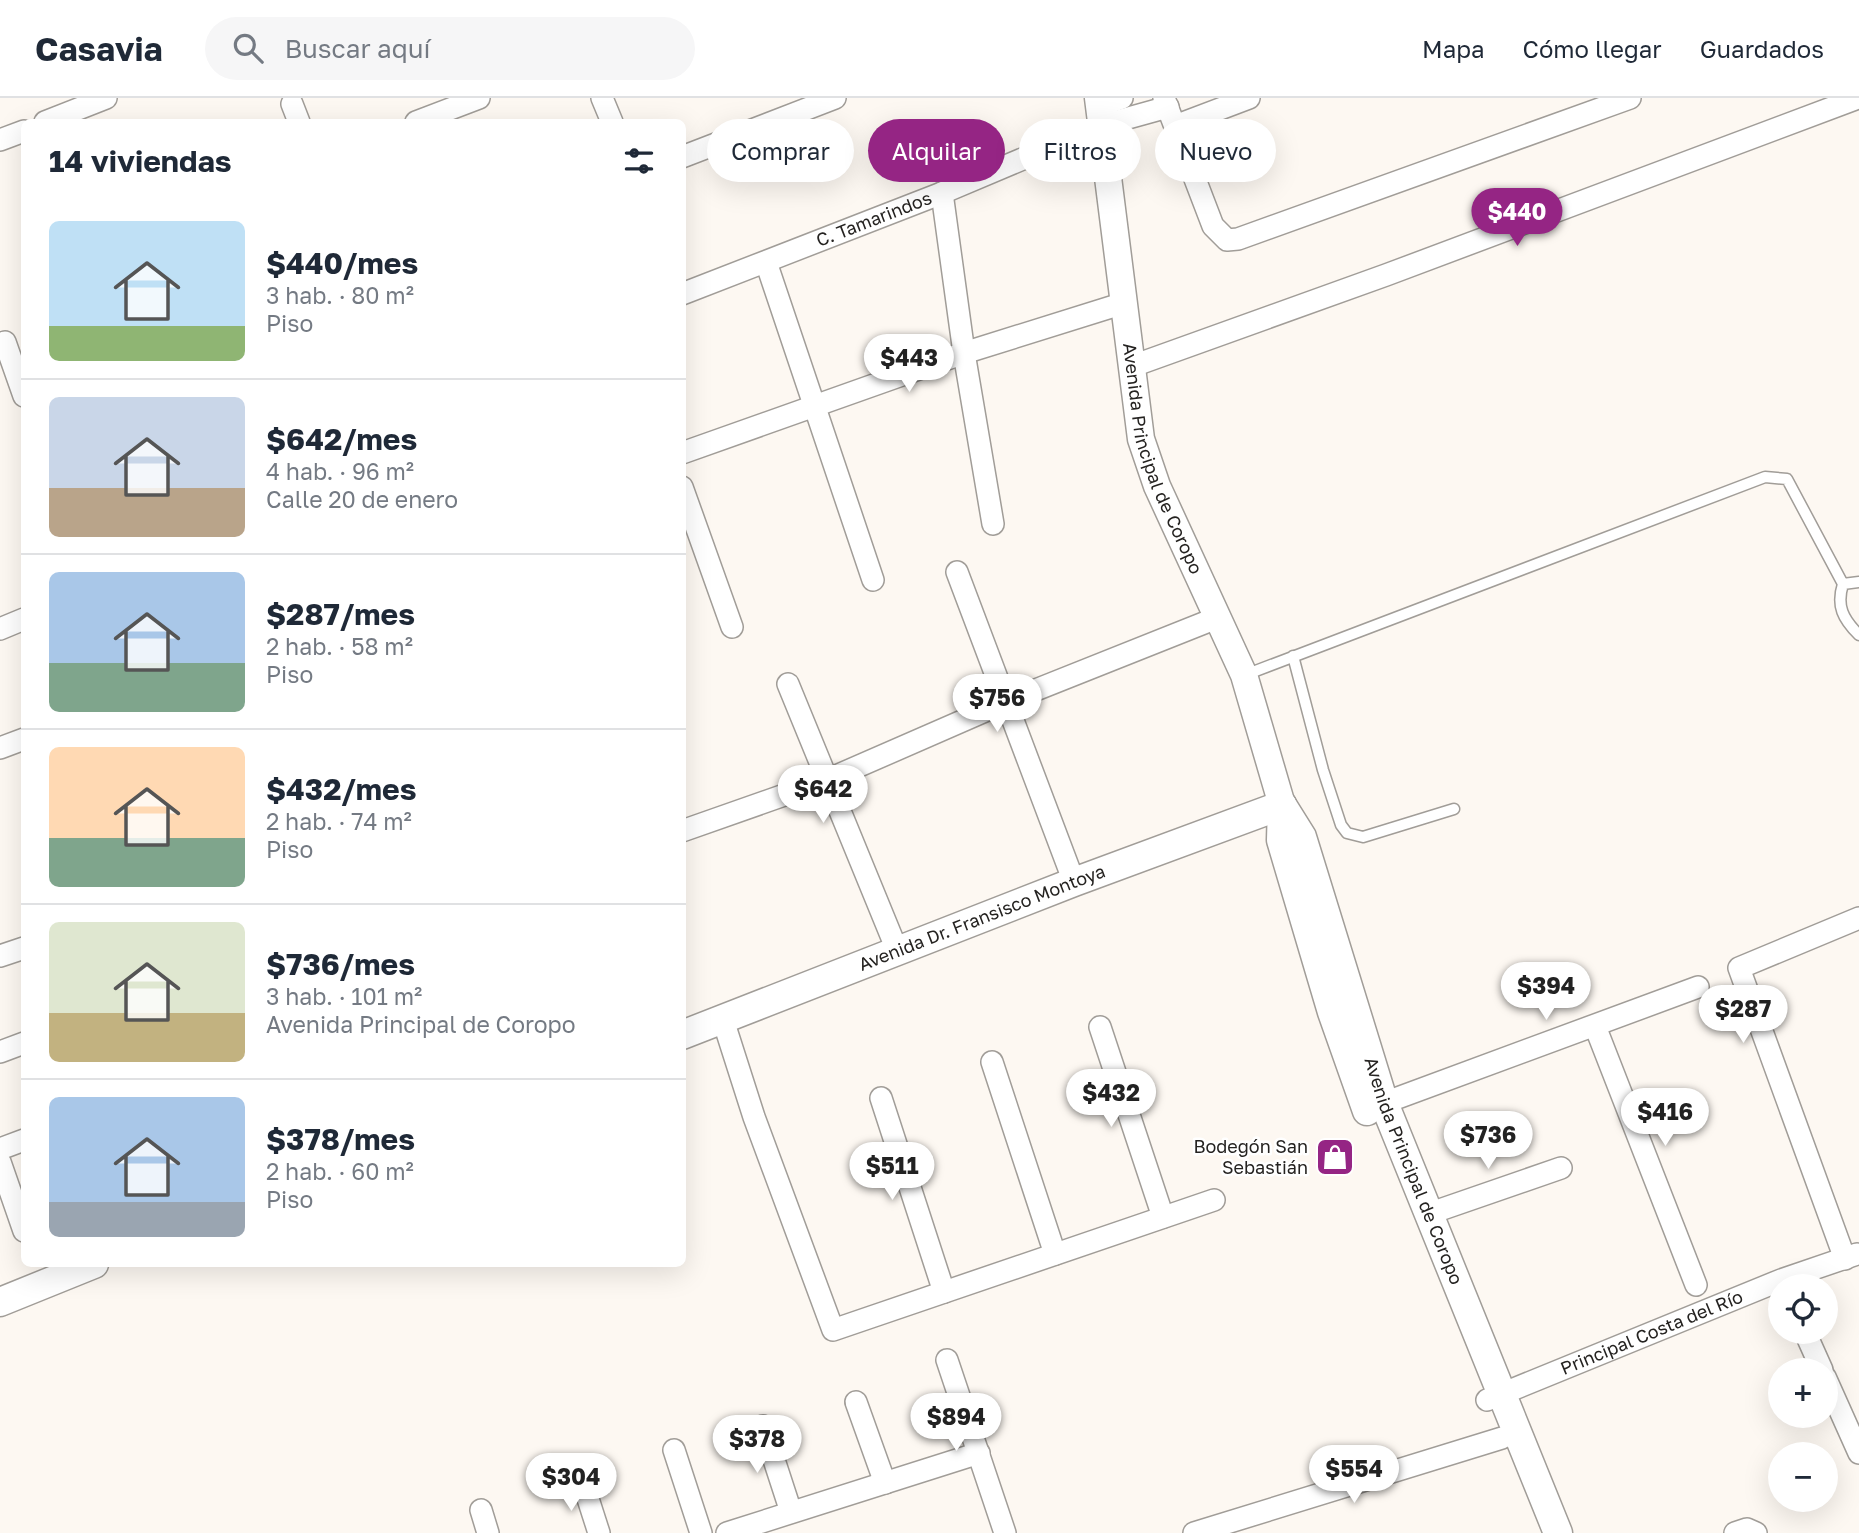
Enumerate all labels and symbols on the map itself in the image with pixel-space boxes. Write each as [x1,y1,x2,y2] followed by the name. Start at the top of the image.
[813,186,935,251] street label: C. Tamarindos
[1476,188,1558,248] pin: $440
[868,334,950,394] pin: $443
[1119,341,1208,577] street label: Avenida Principal de Coropo
[956,674,1038,734] pin: $756
[782,766,864,825] pin: $642
[855,859,1108,975] street label: Avenida Dr. Fransisco Montoya
[1505,962,1587,1022] pin: $394
[1702,986,1784,1045] pin: $287
[1361,1054,1468,1288] street label: Avenida Principal de Coropo
[1070,1070,1152,1129] pin: $432
[1624,1088,1706,1148] pin: $416
[1447,1112,1529,1171] pin: $736
[1193,1135,1308,1178] place label: Bodegón San Sebastián
[1314,1136,1356,1178] shop icon: Bodegón San Sebastián
[851,1142,933,1202] pin: $511
[1557,1285,1746,1379] street label: Principal Costa del Río
[915,1394,997,1453] pin: $894
[716,1416,798,1475] pin: $378
[1313,1446,1395,1505] pin: $554
[530,1454,612,1513] pin: $304

